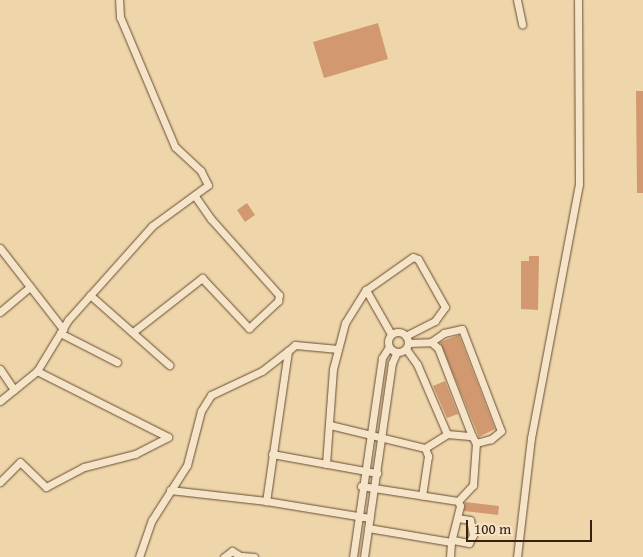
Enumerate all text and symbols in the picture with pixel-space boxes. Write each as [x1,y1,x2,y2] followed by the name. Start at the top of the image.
[468,510,594,542] scale bar
[474,518,511,539] text: 100 m

